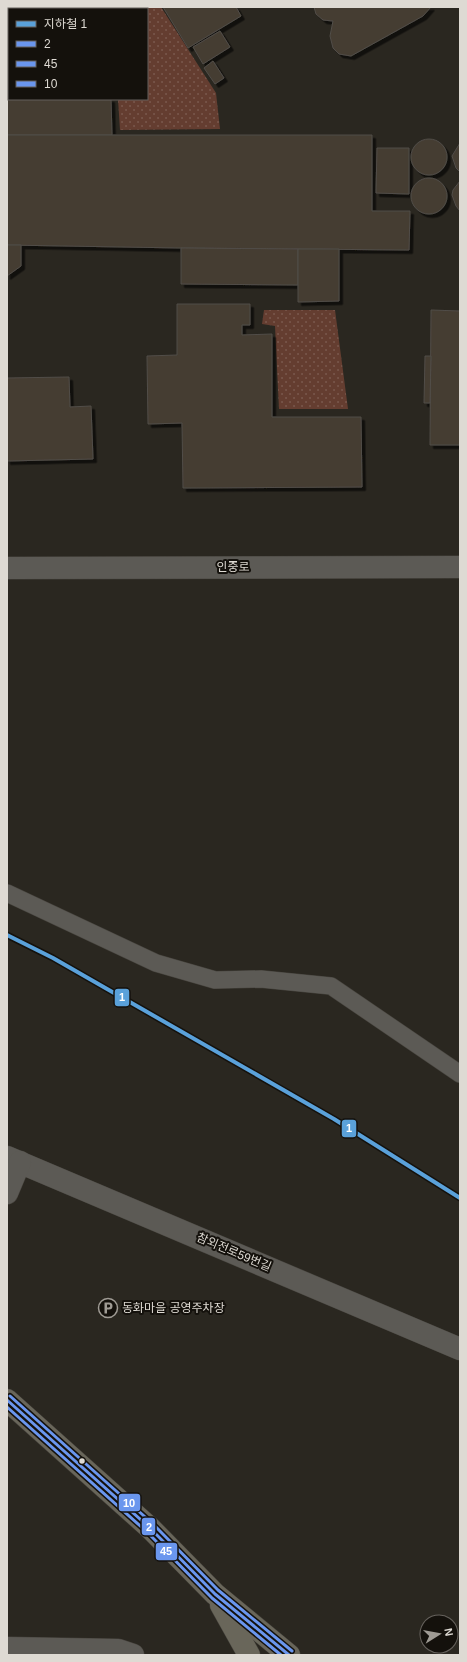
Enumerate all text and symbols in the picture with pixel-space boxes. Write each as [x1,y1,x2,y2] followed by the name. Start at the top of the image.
[8,8,148,100] legend
[44,17,87,31] text: 지하철 1
[44,37,51,51] text: 2
[44,57,58,71] text: 45
[44,77,58,91] text: 10
[216,560,250,574] street label: 인중로
[114,988,130,1007] line badge: 1
[119,991,125,1003] text: 1
[341,1119,357,1138] line badge: 1
[346,1122,352,1134] text: 1
[195,1230,273,1274] street label: 참외전로59번길
[97,1297,119,1319] parking icon: 동화마을 공영주차장
[122,1301,225,1315] place label: 동화마을 공영주차장
[77,1456,87,1466] unlabelled marker
[118,1493,141,1512] line badge: 10
[123,1497,135,1509] text: 10
[141,1517,156,1536] line badge: 2
[146,1521,152,1533] text: 2
[155,1542,178,1561] line badge: 45
[160,1545,172,1557] text: 45
[419,1614,459,1654] north arrow
[442,1627,455,1637] text: N

